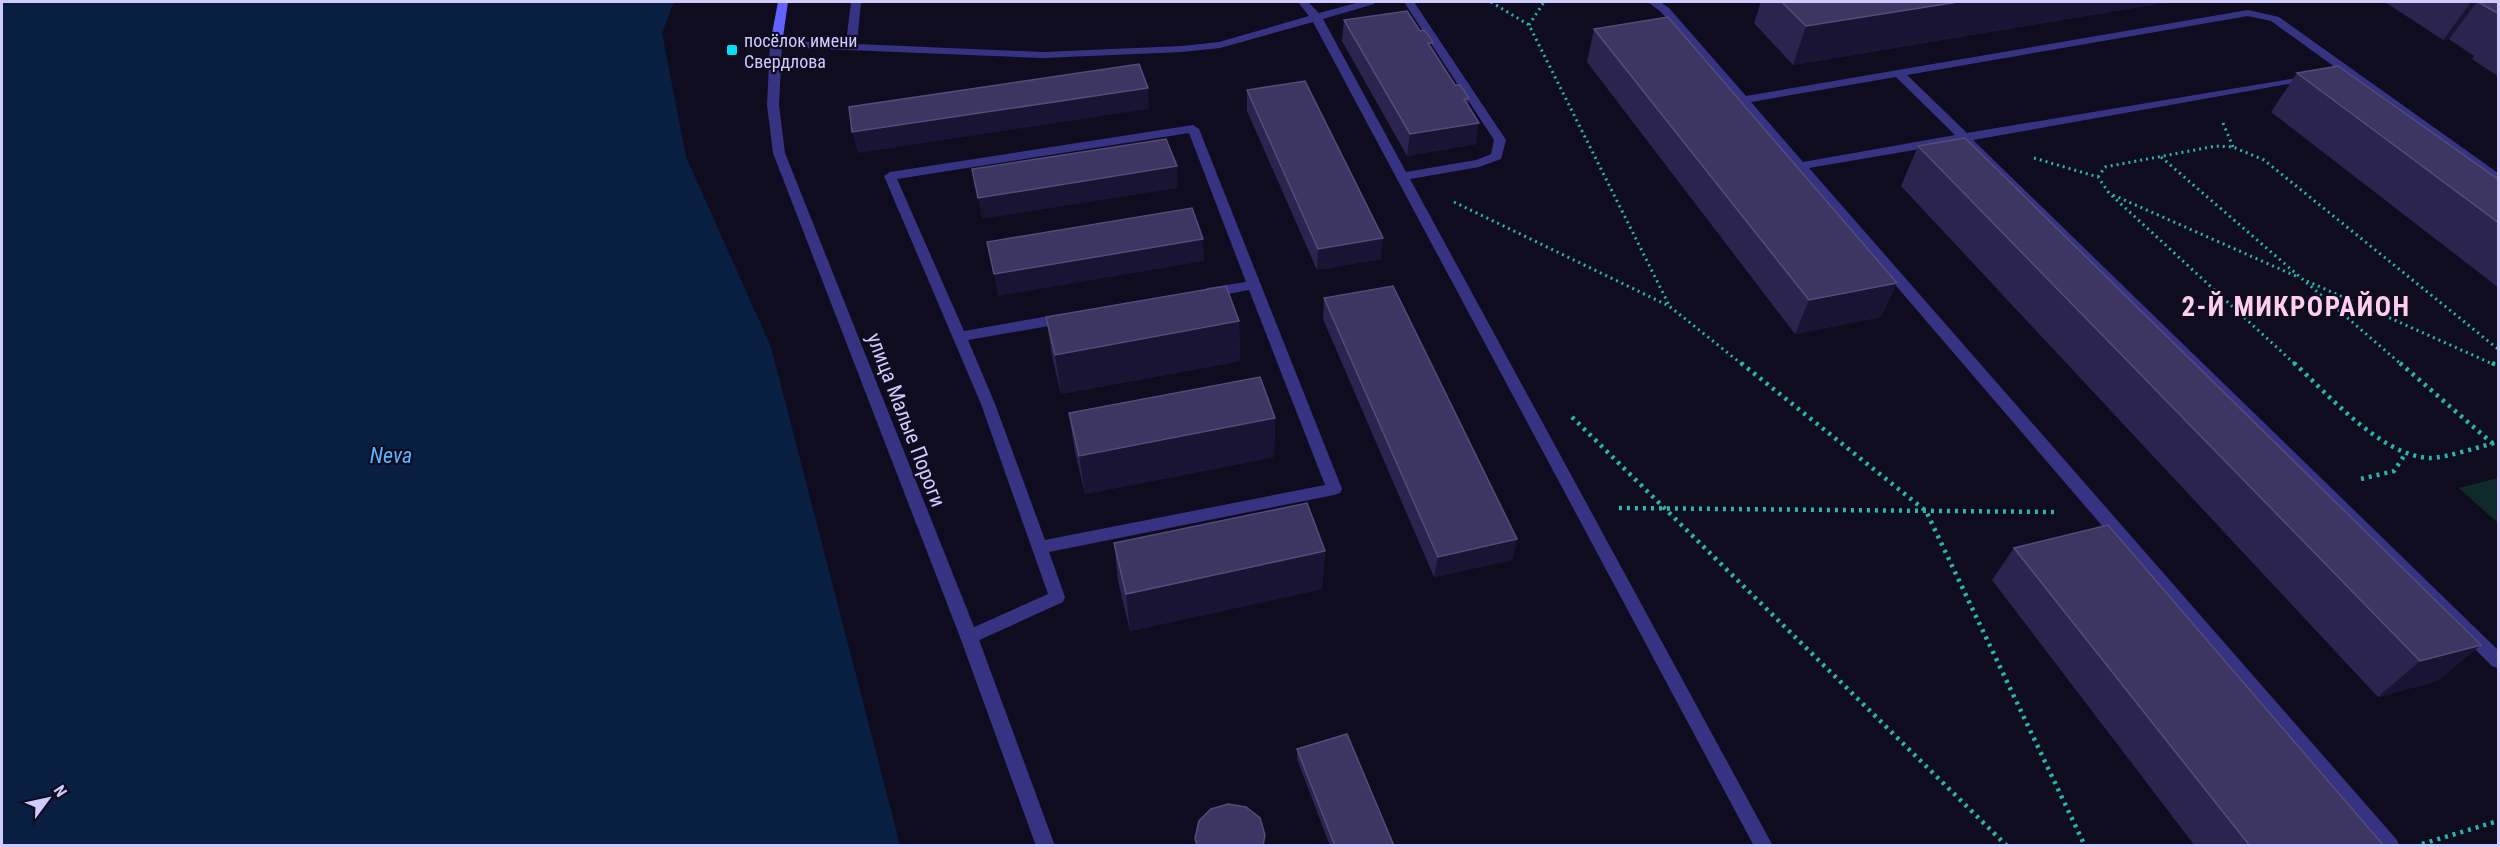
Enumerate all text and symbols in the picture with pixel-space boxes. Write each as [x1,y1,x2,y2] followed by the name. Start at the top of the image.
[744,30,858,72] place label: посёлок имени Свердлова
[725,43,739,57] marker: посёлок имени Свердлова
[2181,291,2411,323] district label: 2-Й МИКРОРАЙОН
[862,330,950,510] street label: улица Малые Пороги
[370,443,412,468] water label: Neva
[18,769,78,829] north arrow
[50,782,71,800] text: N

